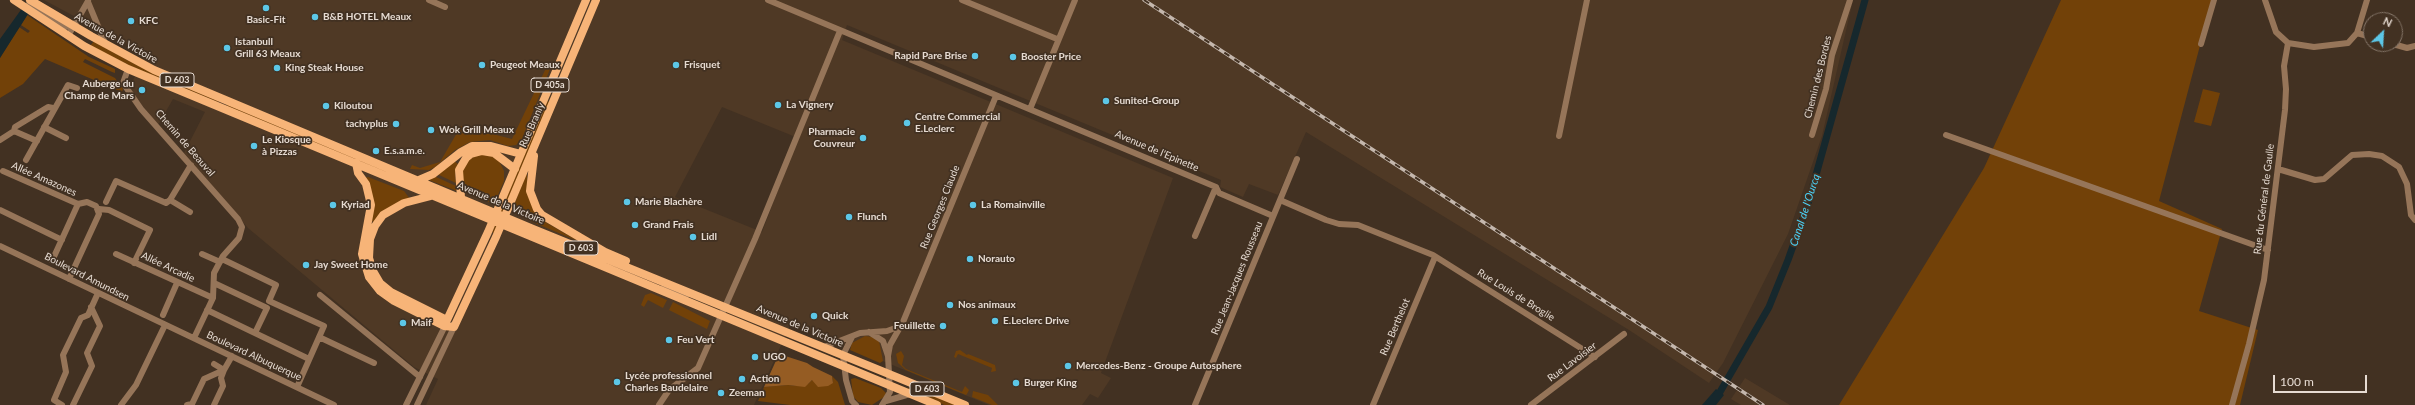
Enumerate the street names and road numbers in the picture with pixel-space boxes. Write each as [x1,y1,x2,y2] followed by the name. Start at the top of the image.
[72,10,160,66] street label: Avenue de la Victoire
[1802,34,1834,120] street label: Chemin des Bordes
[160,73,194,87] road number: D 603
[531,78,569,92] road number: D 405a
[517,101,547,149] street label: Rue Branly
[153,107,217,179] street label: Chemin de Beauval
[1113,128,1201,174] street label: Avenue de l'Epinette
[2251,143,2277,255] street label: Rue du Général de Gaulle
[10,159,78,199] street label: Allée Amazones
[918,164,962,250] street label: Rue Georges Claude
[456,179,546,227] street label: Avenue de la Victoire
[1209,220,1265,336] street label: Rue Jean-Jacques Rousseau
[564,241,598,255] road number: D 603
[139,249,197,285] street label: Allée Arcadie
[43,250,131,304] street label: Boulevard Amundsen
[1475,266,1557,324] street label: Rue Louis de Broglie
[1378,297,1412,357] street label: Rue Berthelot
[755,302,845,350] street label: Avenue de la Victoire
[205,329,303,383] street label: Boulevard Albuquerque
[1545,340,1599,384] street label: Rue Lavoisier
[910,382,944,396] road number: D 603

